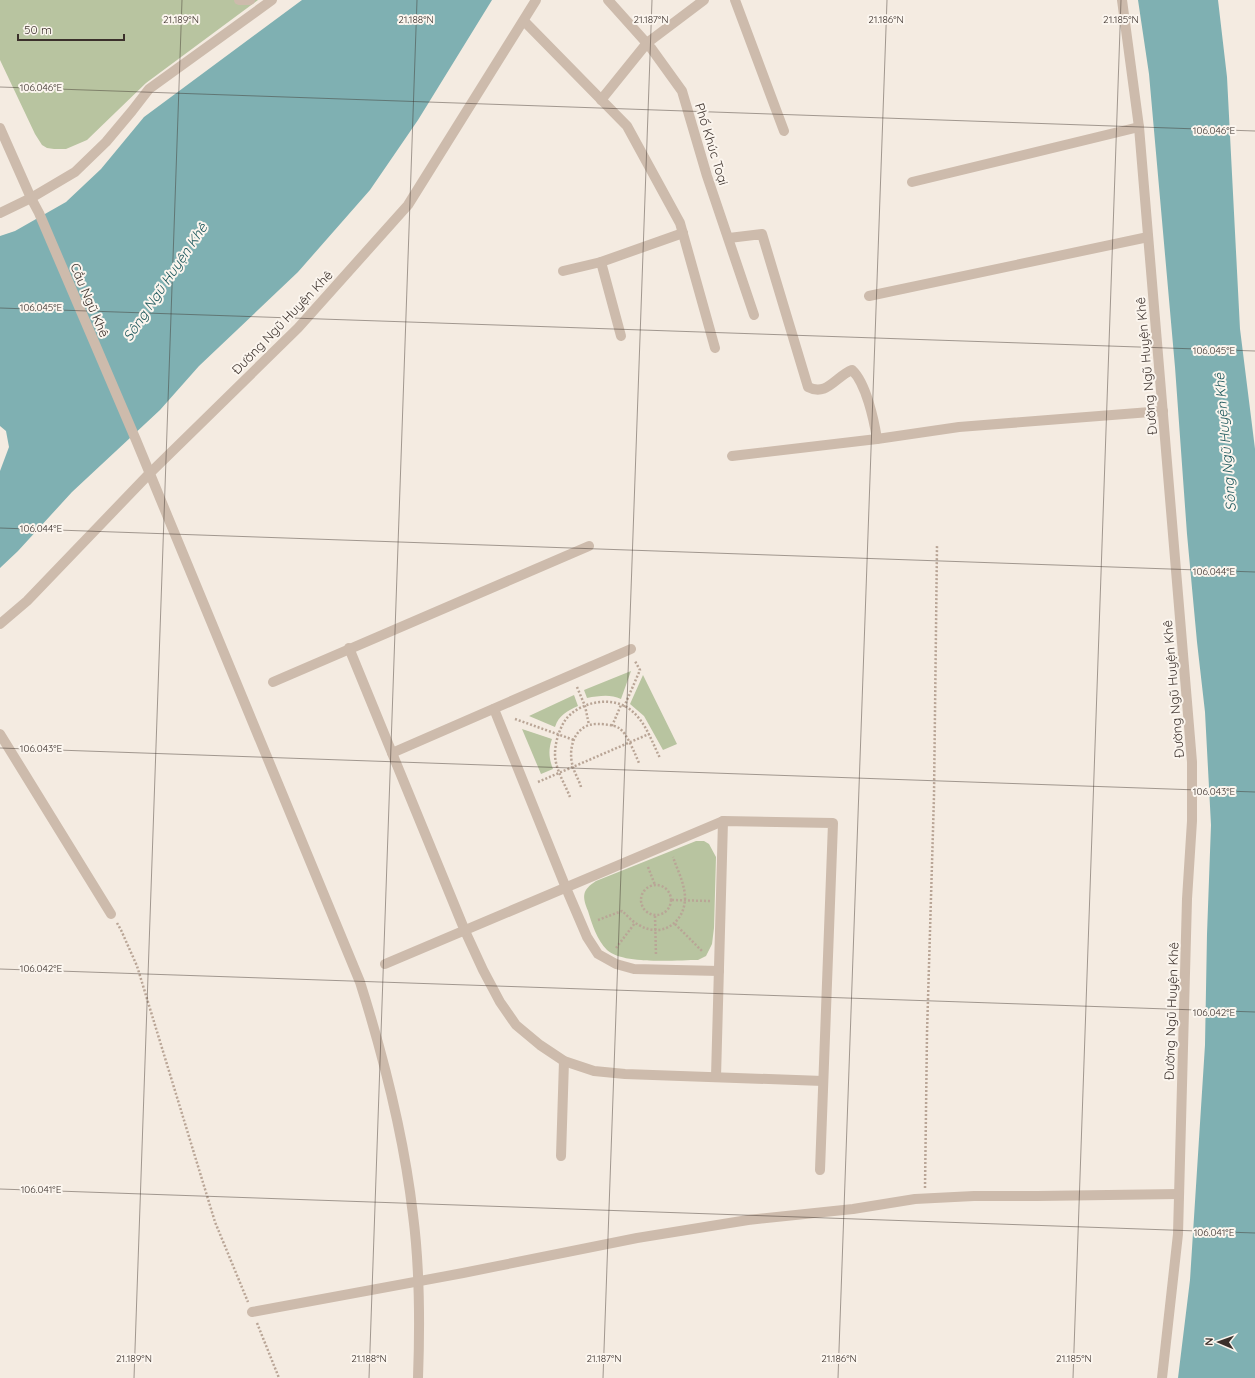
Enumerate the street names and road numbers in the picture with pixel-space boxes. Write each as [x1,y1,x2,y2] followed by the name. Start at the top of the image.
[692,101,732,187] street label: Phố Khúc Toại
[67,260,113,340] street label: Cầu Ngũ Khê
[228,267,336,377] street label: Đường Ngũ Huyện Khê
[1132,296,1160,436] street label: Đường Ngũ Huyện Khê
[1159,619,1187,759] street label: Đường Ngũ Huyện Khê
[1161,942,1181,1080] street label: Đường Ngũ Huyện Khê

